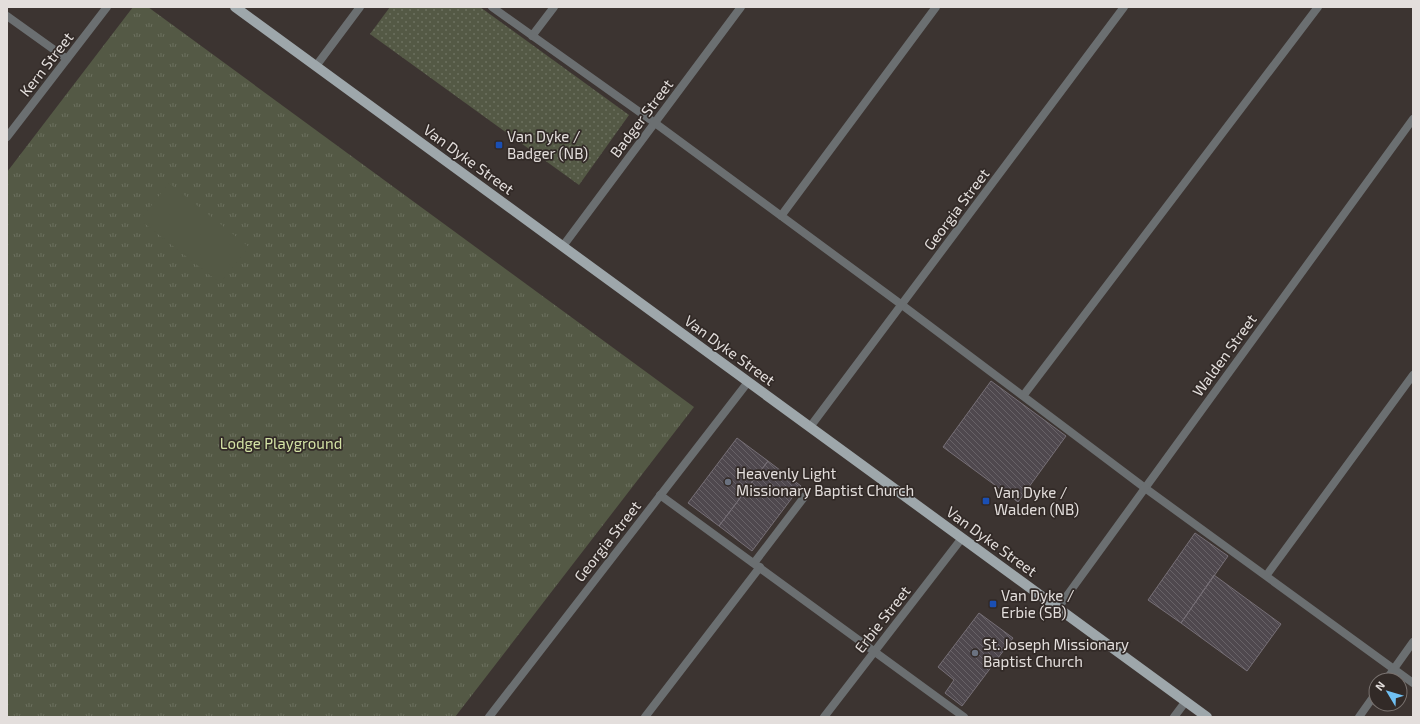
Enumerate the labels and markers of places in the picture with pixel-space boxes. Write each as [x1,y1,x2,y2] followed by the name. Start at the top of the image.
[507,127,588,162] place label: Van Dyke / Badger (NB)
[494,140,504,150] marker: Van Dyke / Badger (NB)
[736,464,914,499] place label: Heavenly Light Missionary Baptist Church
[723,477,733,487] marker: Heavenly Light Missionary Baptist Church
[994,483,1079,518] place label: Van Dyke / Walden (NB)
[981,496,991,506] marker: Van Dyke / Walden (NB)
[1001,586,1075,621] place label: Van Dyke / Erbie (SB)
[988,599,998,609] marker: Van Dyke / Erbie (SB)
[983,635,1129,670] place label: St. Joseph Missionary Baptist Church
[970,648,980,658] marker: St. Joseph Missionary Baptist Church

